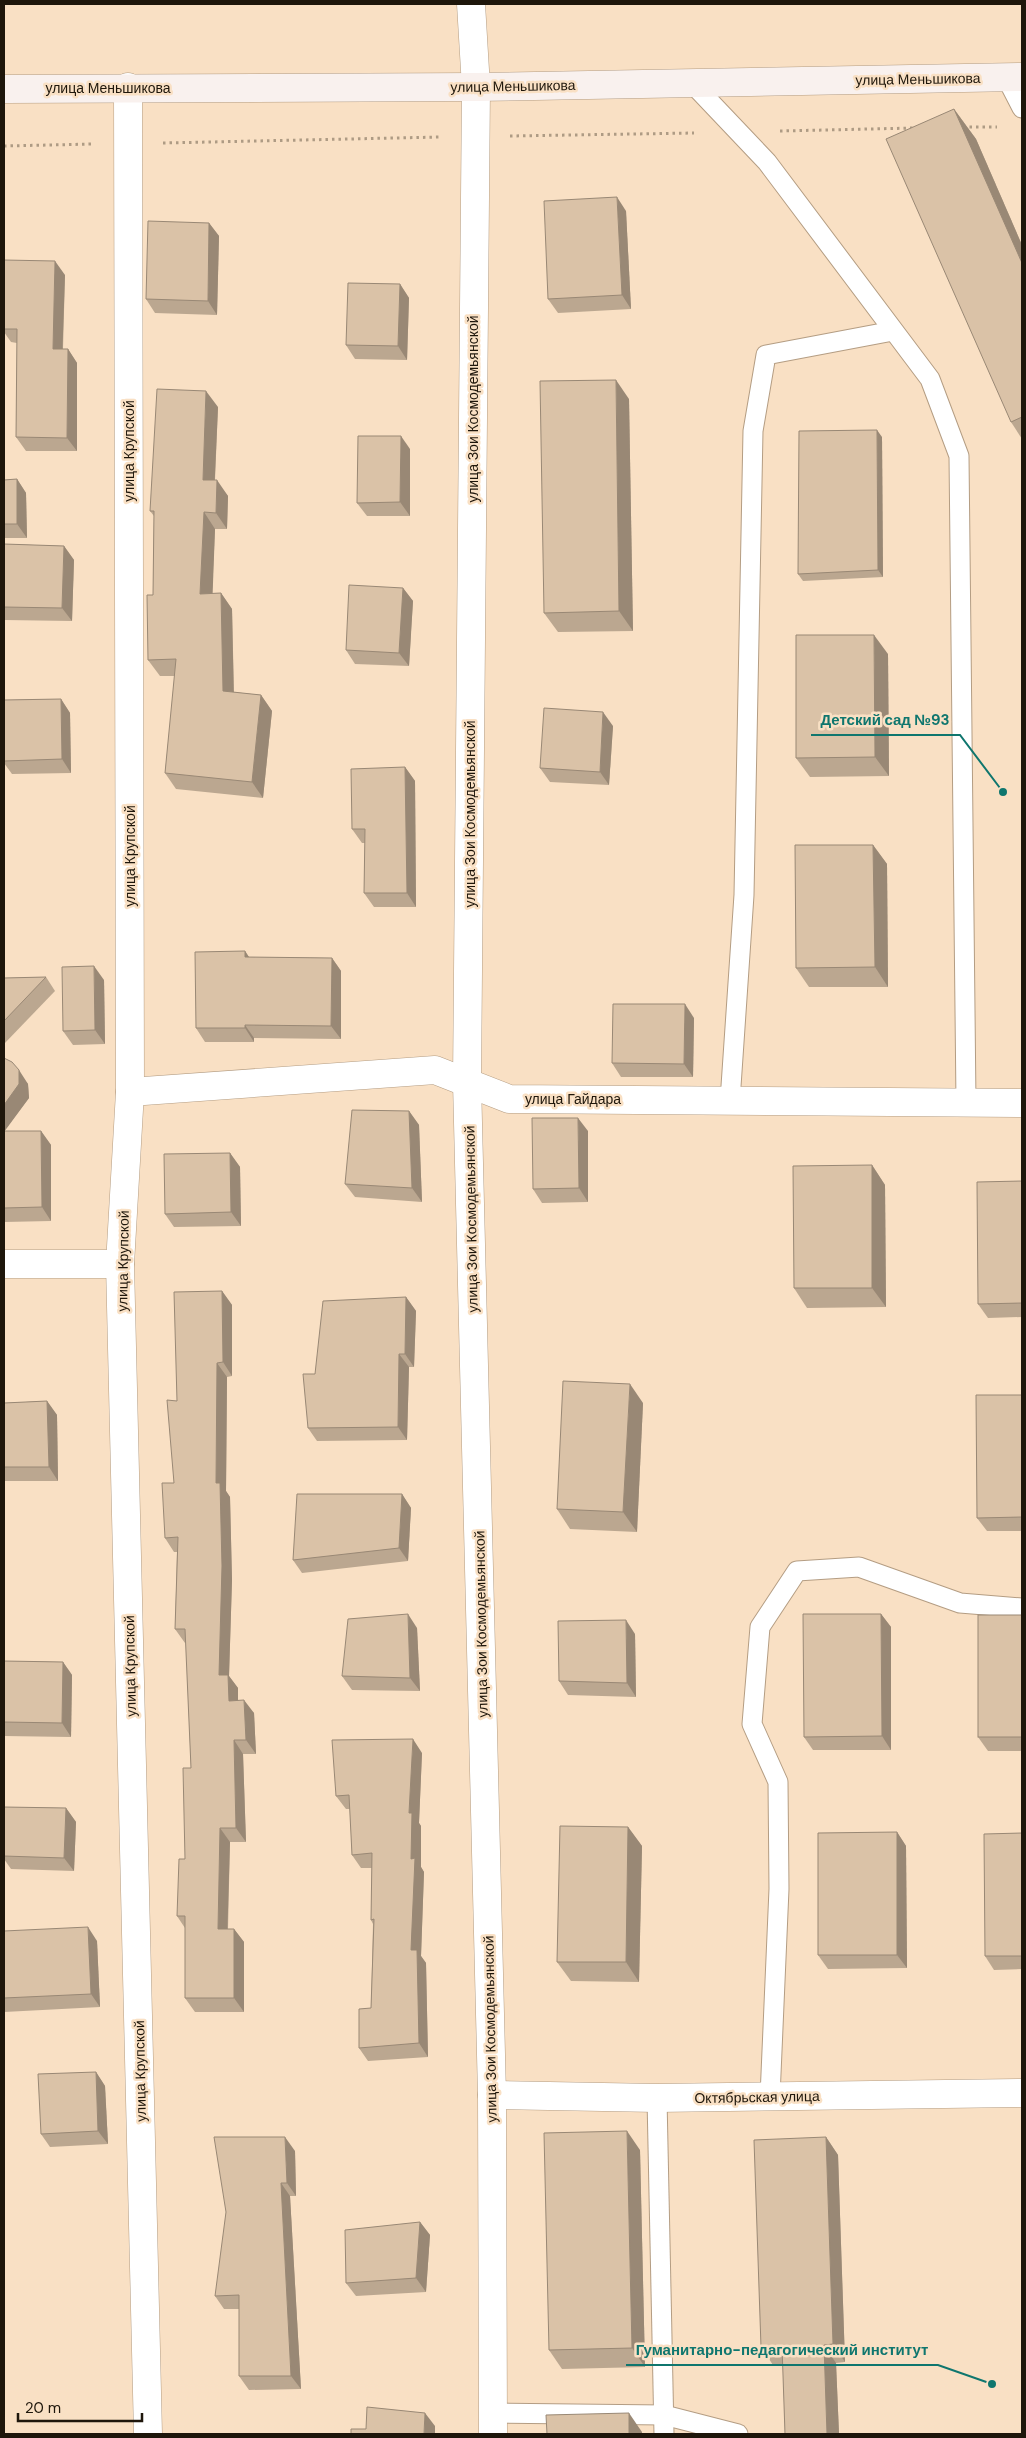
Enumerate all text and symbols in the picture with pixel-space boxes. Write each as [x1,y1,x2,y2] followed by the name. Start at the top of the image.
[855,69,981,89] street label: улица Меньшикова
[450,76,576,96] street label: улица Меньшикова
[45,79,171,97] street label: улица Меньшикова
[464,315,482,503] street label: улица Зои Космодемьянской
[120,400,138,502] street label: улица Крупской
[811,705,960,735] callout: Детский сад №93
[820,710,950,730] text: Детский сад №93
[461,720,479,908] street label: улица Зои Космодемьянской
[121,805,139,907] street label: улица Крупской
[525,1090,621,1108] street label: улица Гайдара
[460,1125,482,1313] street label: улица Зои Космодемьянской
[113,1210,133,1312] street label: улица Крупской
[470,1530,492,1718] street label: улица Зои Космодемьянской
[120,1615,140,1717] street label: улица Крупской
[479,1935,501,2123] street label: улица Зои Космодемьянской
[130,2020,150,2122] street label: улица Крупской
[694,2087,820,2107] street label: Октябрьская улица
[626,2335,938,2365] callout: Гуманитарно-педагогический институт
[636,2340,928,2360] text: Гуманитарно-педагогический институт
[18,2390,141,2422] scale bar
[25,2398,61,2418] text: 20 m

